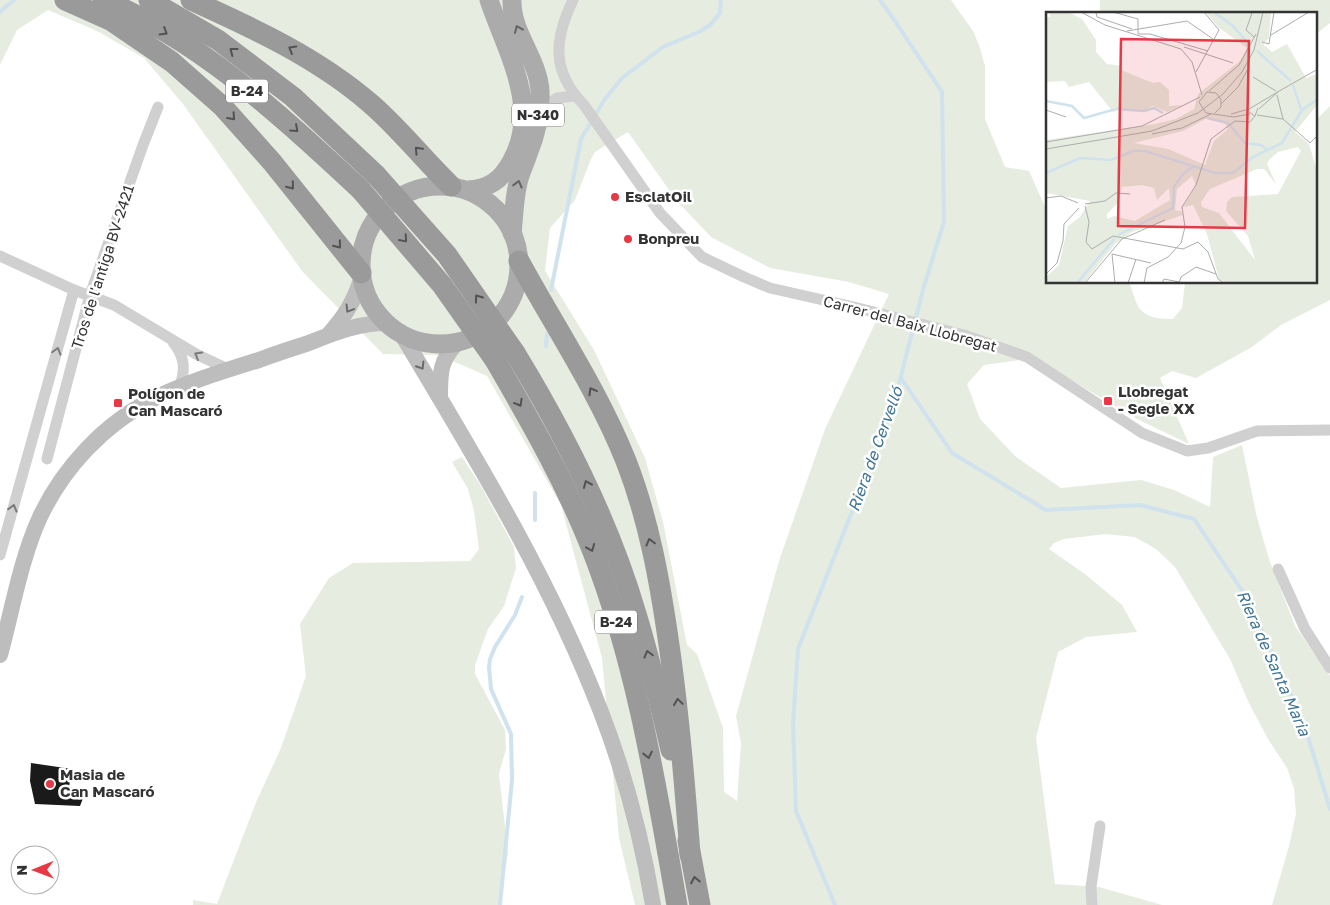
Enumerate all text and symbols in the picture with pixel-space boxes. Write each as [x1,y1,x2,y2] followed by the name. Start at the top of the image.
[1046,12,1318,284] inset map
[514,25,525,34] one-way arrow
[159,26,168,36] one-way arrow
[288,45,297,55] one-way arrow
[230,49,239,57] one-way arrow
[226,80,268,102] road number: B-24
[512,104,564,126] road number: N-340
[226,112,235,121] one-way arrow
[289,123,298,132] one-way arrow
[415,147,424,156] one-way arrow
[286,180,294,189] one-way arrow
[512,180,523,189] one-way arrow
[67,182,137,351] street label: Tros de l'antiga BV-2421
[625,187,692,205] place label: EsclatOil
[609,191,621,203] marker: EsclatOil
[638,229,699,247] place label: Bonpreu
[398,233,406,242] one-way arrow
[622,233,634,245] marker: Bonpreu
[333,239,342,248] one-way arrow
[822,291,999,355] street label: Carrer del Baix Llobregat
[475,294,484,304] one-way arrow
[346,304,355,313] one-way arrow
[51,348,61,356] one-way arrow
[195,351,204,361] one-way arrow
[414,361,424,370] one-way arrow
[1118,382,1195,417] place label: Llobregat - Segle XX
[843,383,907,514] water label: Riera de Cervelló
[128,384,223,419] place label: Polígon de Can Mascaró
[588,387,598,396] one-way arrow
[1102,395,1114,407] marker: Llobregat - Segle XX
[112,397,124,409] marker: Polígon de Can Mascaró
[513,397,523,406] one-way arrow
[582,480,593,489] one-way arrow
[7,504,17,512] one-way arrow
[646,538,656,546] one-way arrow
[585,543,595,552] one-way arrow
[1233,587,1316,740] water label: Riera de Santa Maria
[595,610,637,634] road number: B-24
[643,650,653,658] one-way arrow
[673,698,683,706] one-way arrow
[643,751,653,760] one-way arrow
[60,765,155,800] place label: Masia de Can Mascaró
[44,778,56,790] marker: Masia de Can Mascaró
[10,845,60,895] north arrow
[13,865,30,876] text: N
[690,876,701,884] one-way arrow

